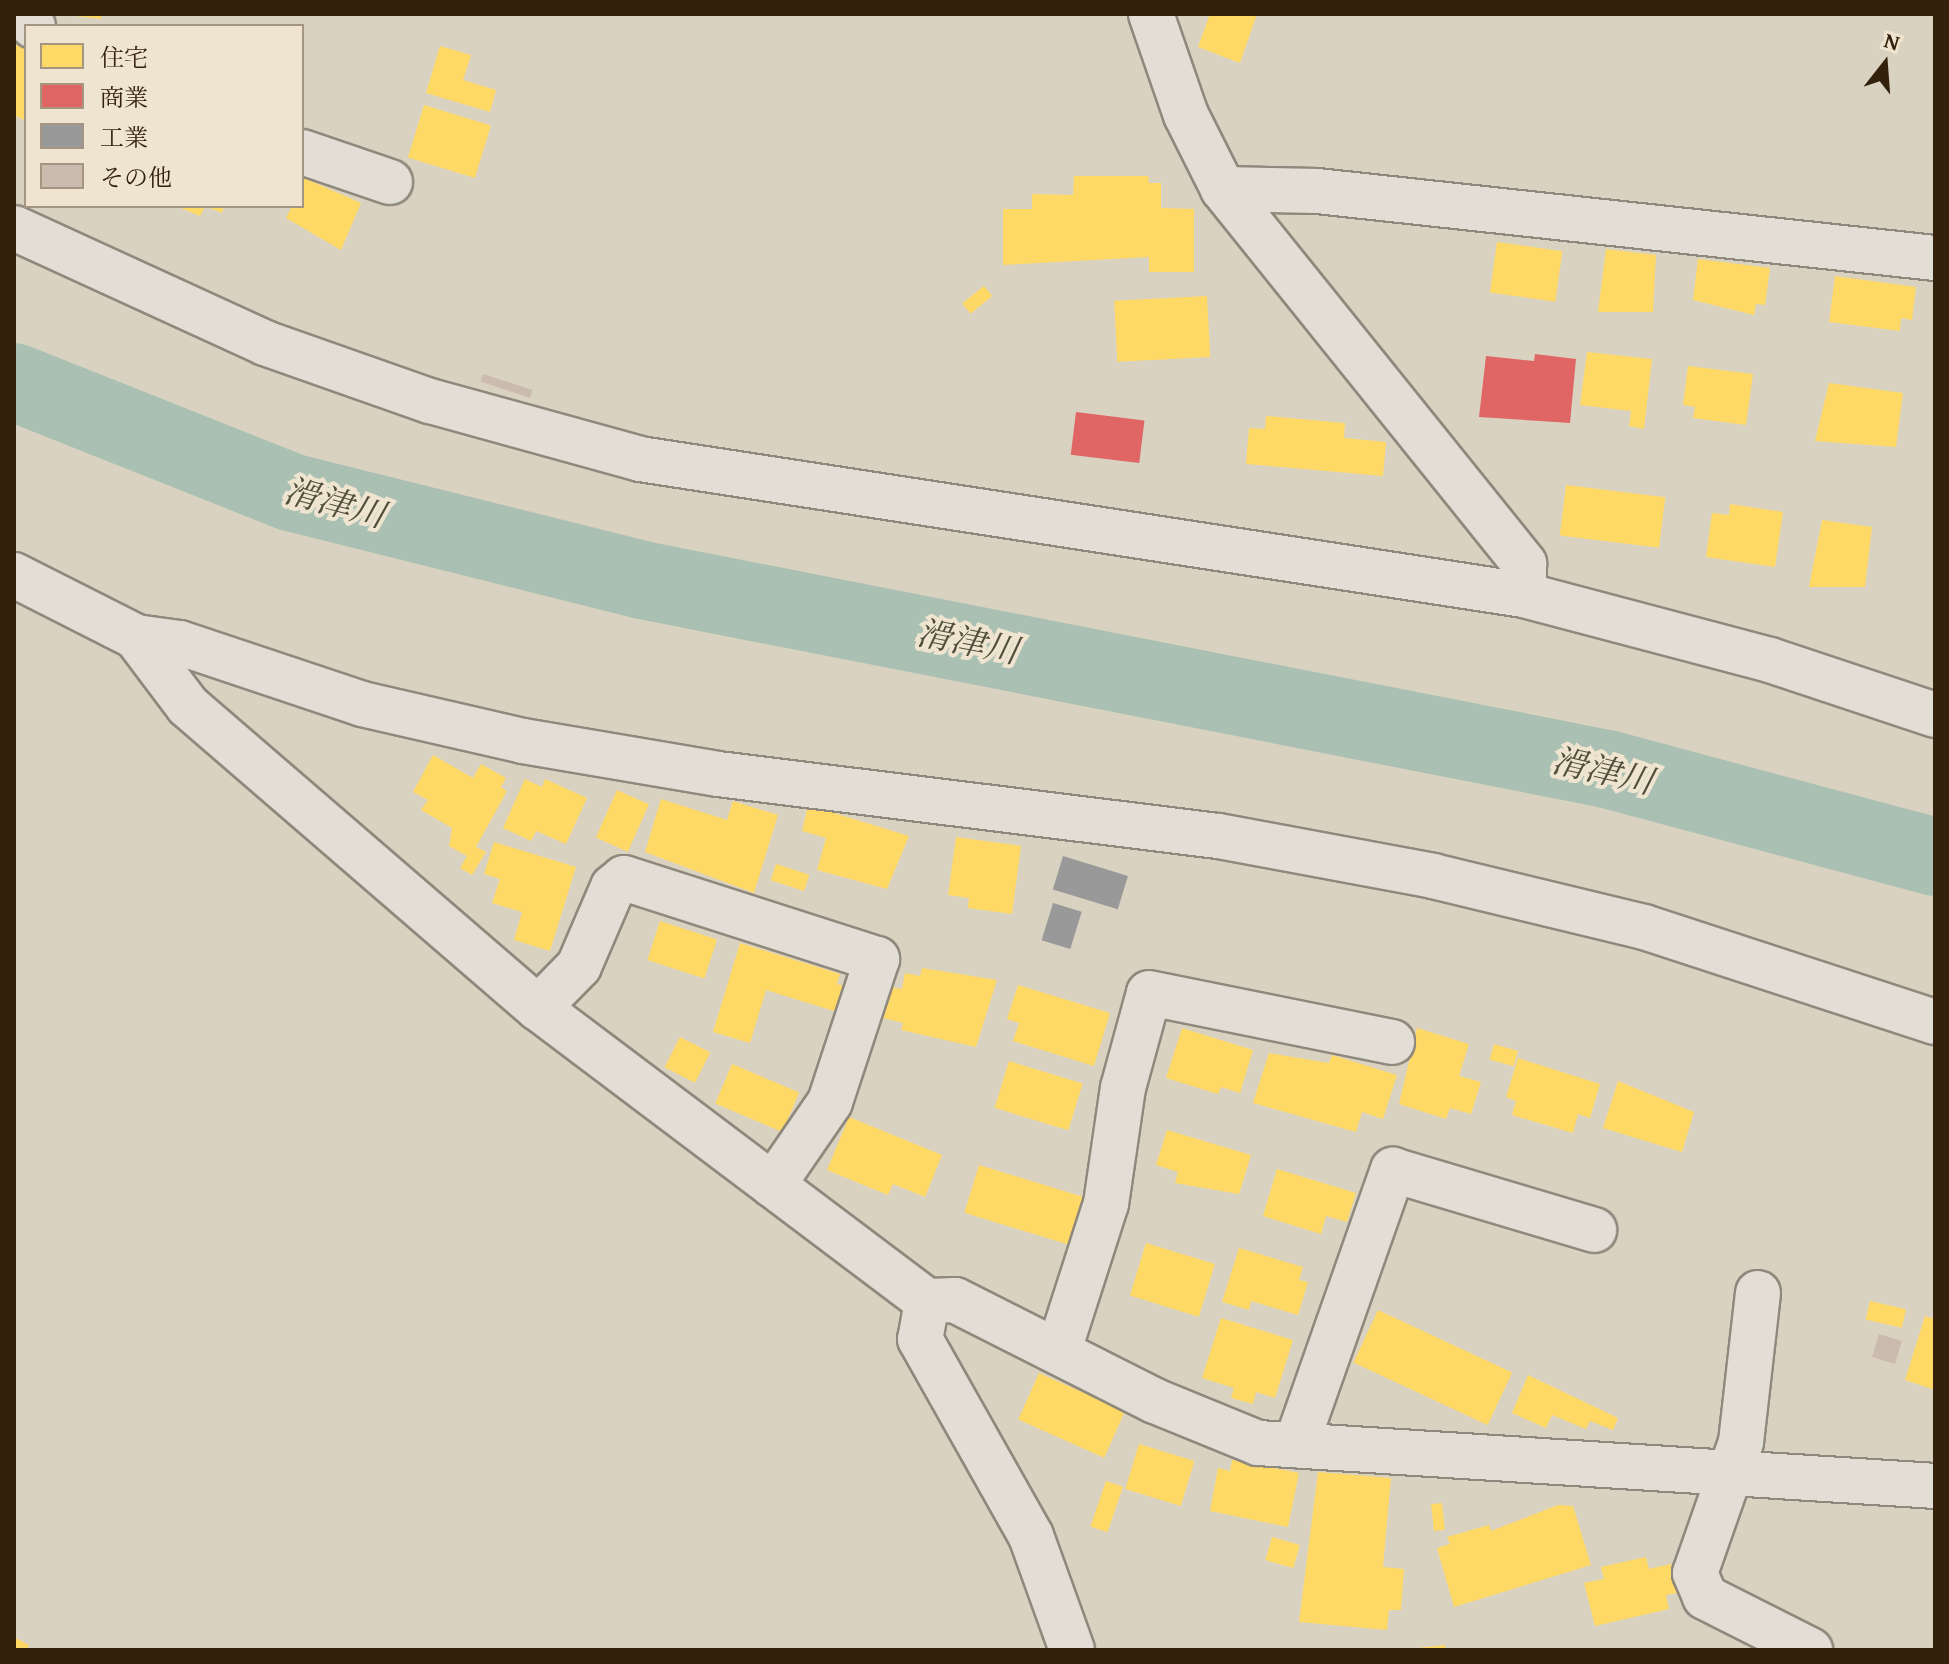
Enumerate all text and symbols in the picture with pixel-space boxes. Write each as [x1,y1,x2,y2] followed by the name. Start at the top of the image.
[24,24,304,208] legend
[1845,24,1925,104] north arrow
[1880,24,1904,59] text: N
[100,40,148,75] text: 住宅
[100,80,148,115] text: 商業
[100,120,148,155] text: 工業
[100,160,172,195] text: その他
[280,469,390,535] water label: 滑津川
[914,611,1022,671] water label: 滑津川
[1549,739,1657,801] water label: 滑津川

